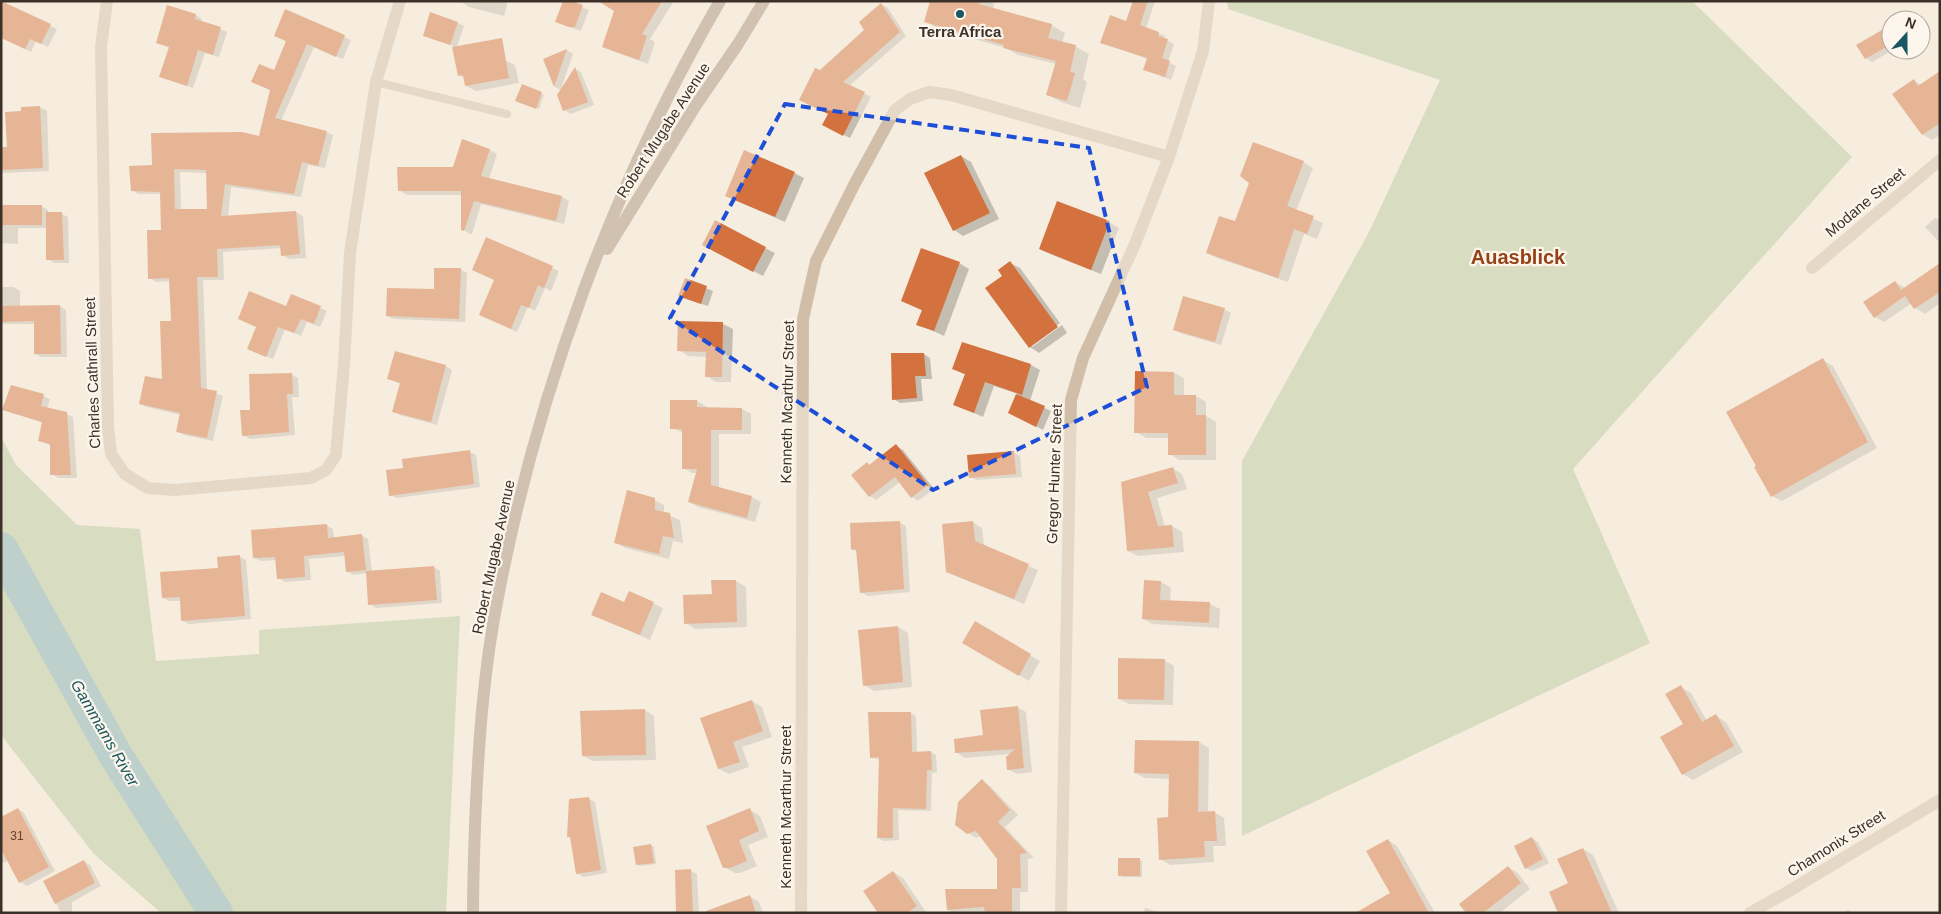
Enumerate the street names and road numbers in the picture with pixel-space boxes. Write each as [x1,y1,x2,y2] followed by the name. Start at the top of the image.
[613,59,713,201] street label: Robert Mugabe Avenue
[1822,163,1909,240] street label: Modane Street
[81,296,103,449] street label: Charles Cathrall Street
[777,319,797,484] street label: Kenneth Mcarthur Street
[1043,403,1065,544] street label: Gregor Hunter Street
[468,478,518,636] street label: Robert Mugabe Avenue
[777,724,794,889] street label: Kenneth Mcarthur Street
[1784,806,1889,880] street label: Chamonix Street

